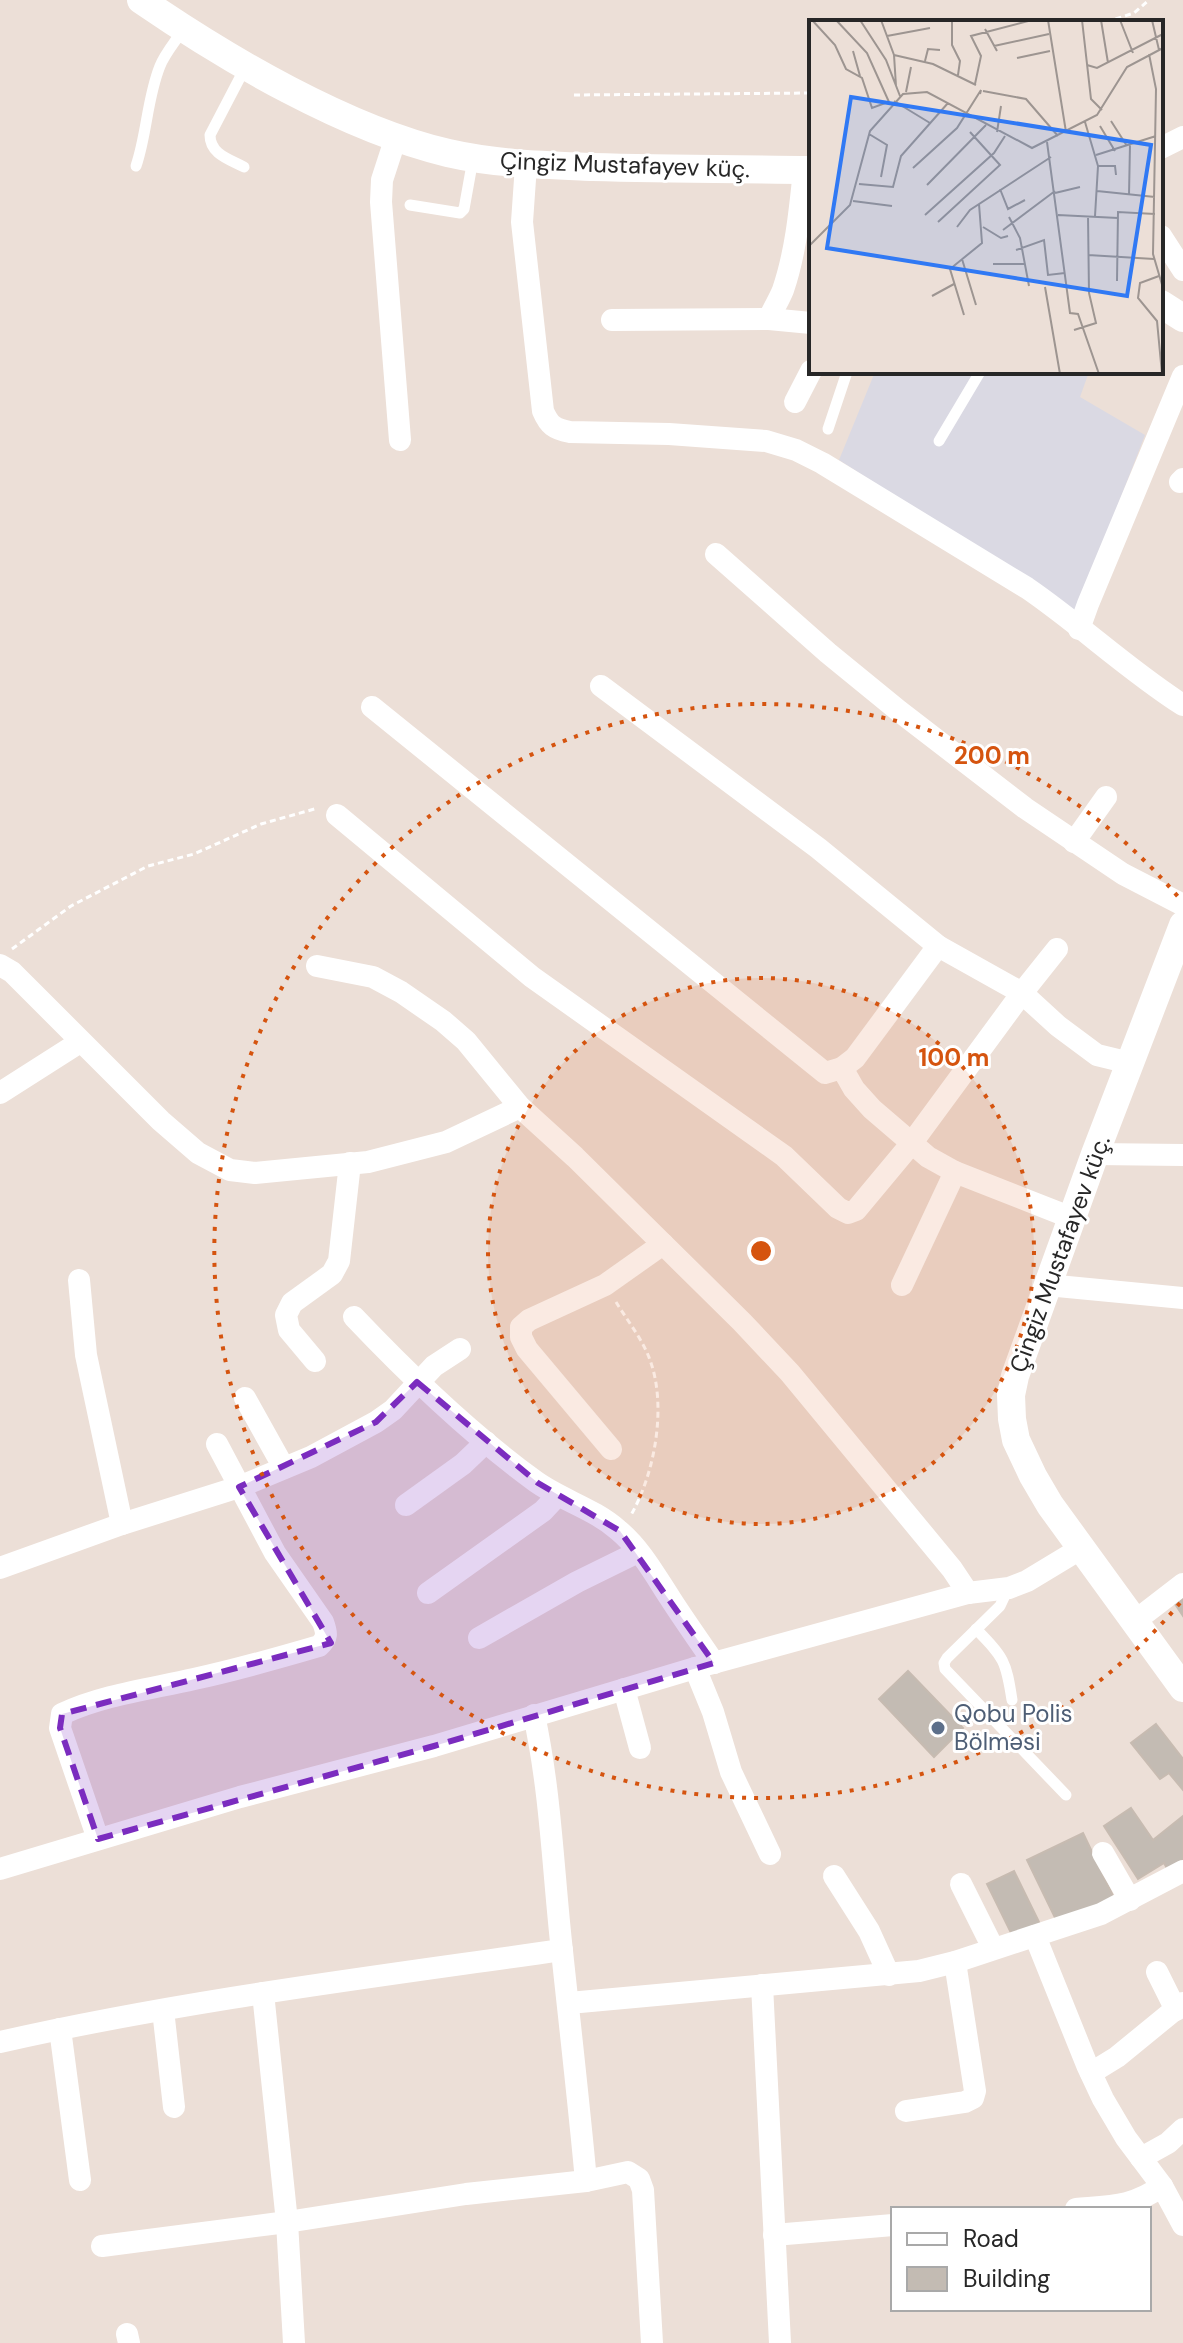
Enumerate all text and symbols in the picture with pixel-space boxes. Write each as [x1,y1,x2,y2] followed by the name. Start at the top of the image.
[809,20,1163,374] inset map
[499,145,751,184] street label: Çingiz Mustafayev küç.
[954,740,1030,771] text: 200 m
[919,1042,989,1073] text: 100 m
[1002,1131,1117,1377] street label: Çingiz Mustafayev küç.
[747,1237,775,1265] centre of rings
[954,1698,1073,1757] place label: Qobu Polis Bölməsi
[929,1719,947,1737] marker: Qobu Polis Bölməsi
[891,2207,1151,2311] legend
[963,2223,1019,2254] text: Road
[963,2263,1050,2294] text: Building

